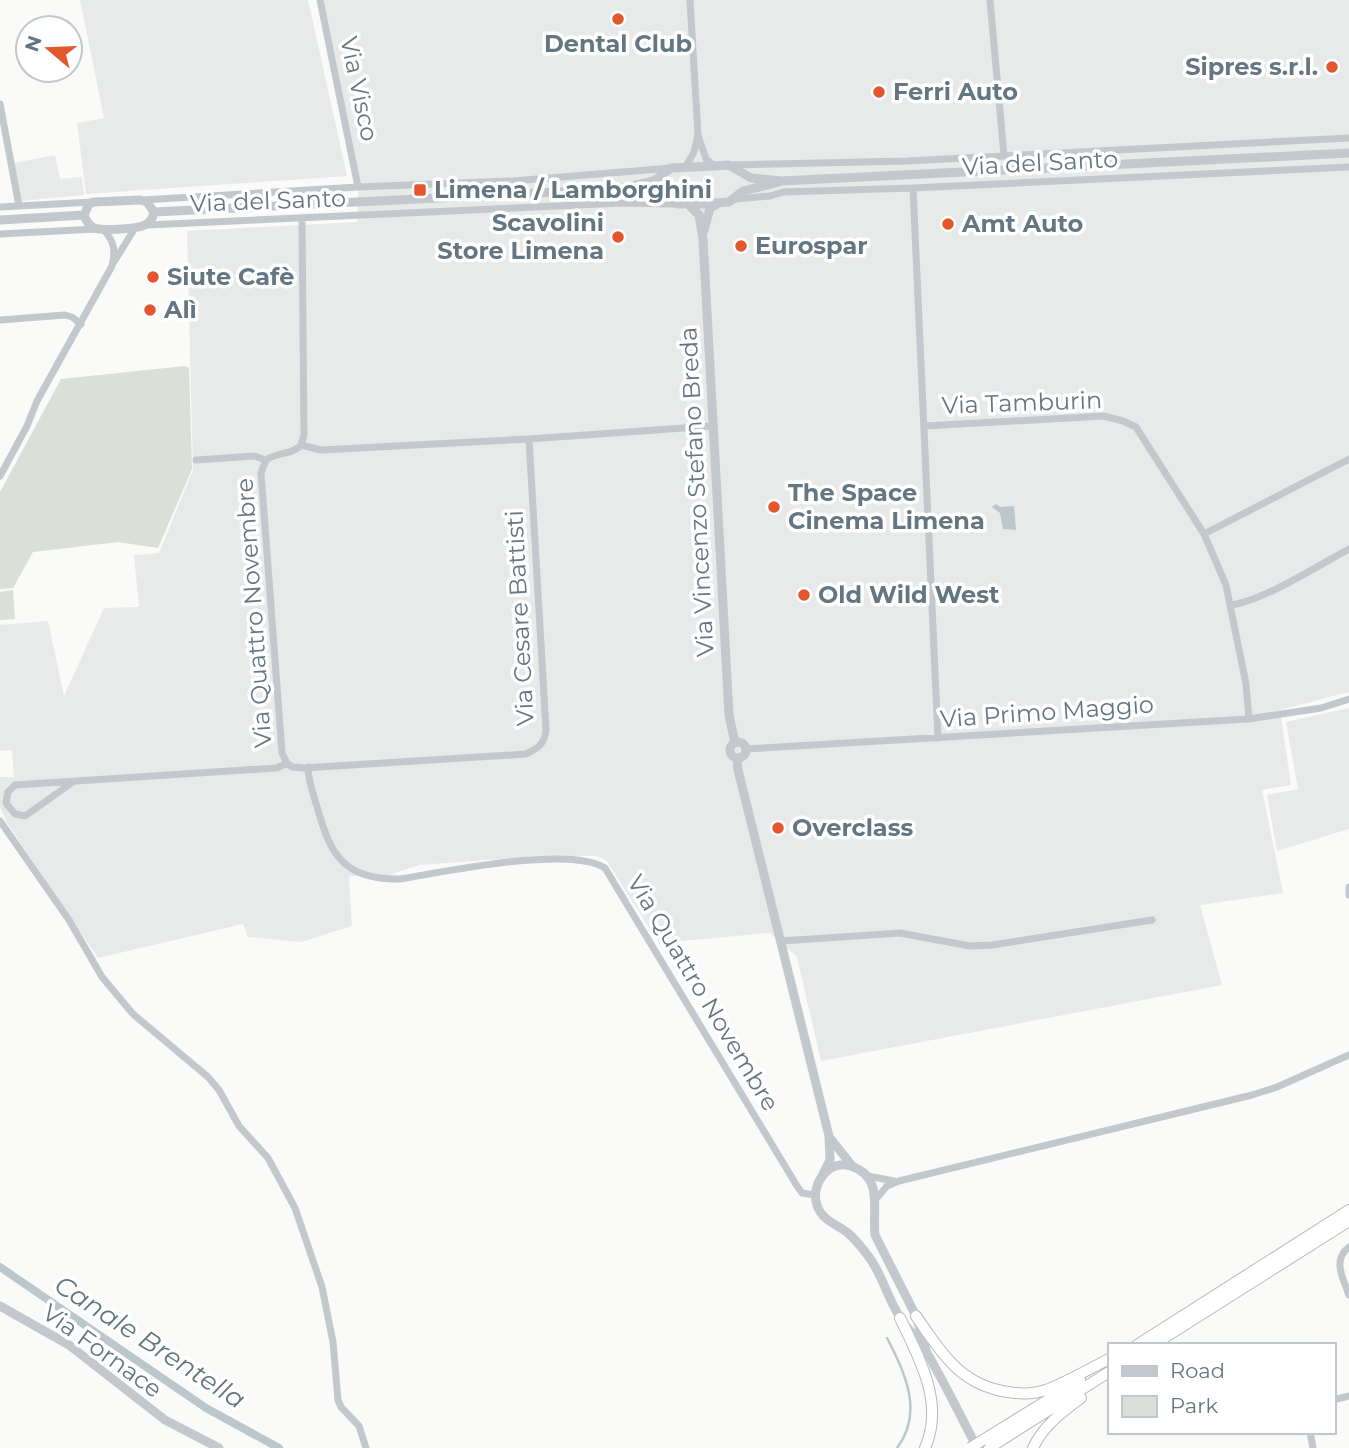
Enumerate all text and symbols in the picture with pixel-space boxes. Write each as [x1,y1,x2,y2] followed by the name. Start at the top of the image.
[610,11,626,27] marker: Dental Club
[14,14,84,84] north arrow
[544,29,692,58] place label: Dental Club
[20,33,47,55] text: N
[334,34,385,144] street label: Via Visco
[1185,52,1318,81] place label: Sipres s.r.l.
[1324,59,1340,75] marker: Sipres s.r.l.
[893,77,1018,106] place label: Ferri Auto
[871,84,887,100] marker: Ferri Auto
[961,144,1119,181] street label: Via del Santo
[434,175,712,204] place label: Limena / Lamborghini
[412,182,428,198] marker: Limena / Lamborghini
[189,183,347,218] street label: Via del Santo
[437,208,604,265] place label: Scavolini Store Limena
[961,209,1083,238] place label: Amt Auto
[940,216,956,232] marker: Amt Auto
[610,229,626,245] marker: Scavolini Store Limena
[755,231,868,260] place label: Eurospar
[733,238,749,254] marker: Eurospar
[167,262,294,291] place label: Siute Cafè
[145,269,161,285] marker: Siute Cafè
[163,295,197,324] place label: Alì
[142,302,158,318] marker: Alì
[673,326,720,658] street label: Via Vincenzo Stefano Breda
[941,385,1103,420] street label: Via Tamburin
[230,477,277,749] street label: Via Quattro Novembre
[788,478,985,535] place label: The Space Cinema Limena
[766,499,782,515] marker: The Space Cinema Limena
[499,509,540,727] street label: Via Cesare Battisti
[818,580,1000,609] place label: Old Wild West
[796,587,812,603] marker: Old Wild West
[939,690,1155,733] street label: Via Primo Maggio
[792,813,913,842] place label: Overclass
[770,820,786,836] marker: Overclass
[621,869,785,1116] street label: Via Quattro Novembre
[49,1268,251,1416] water label: Canale Brentella
[37,1298,168,1404] street label: Via Fornace
[1108,1343,1335,1434] legend
[1170,1358,1225,1383] text: Road
[1170,1393,1218,1418] text: Park

